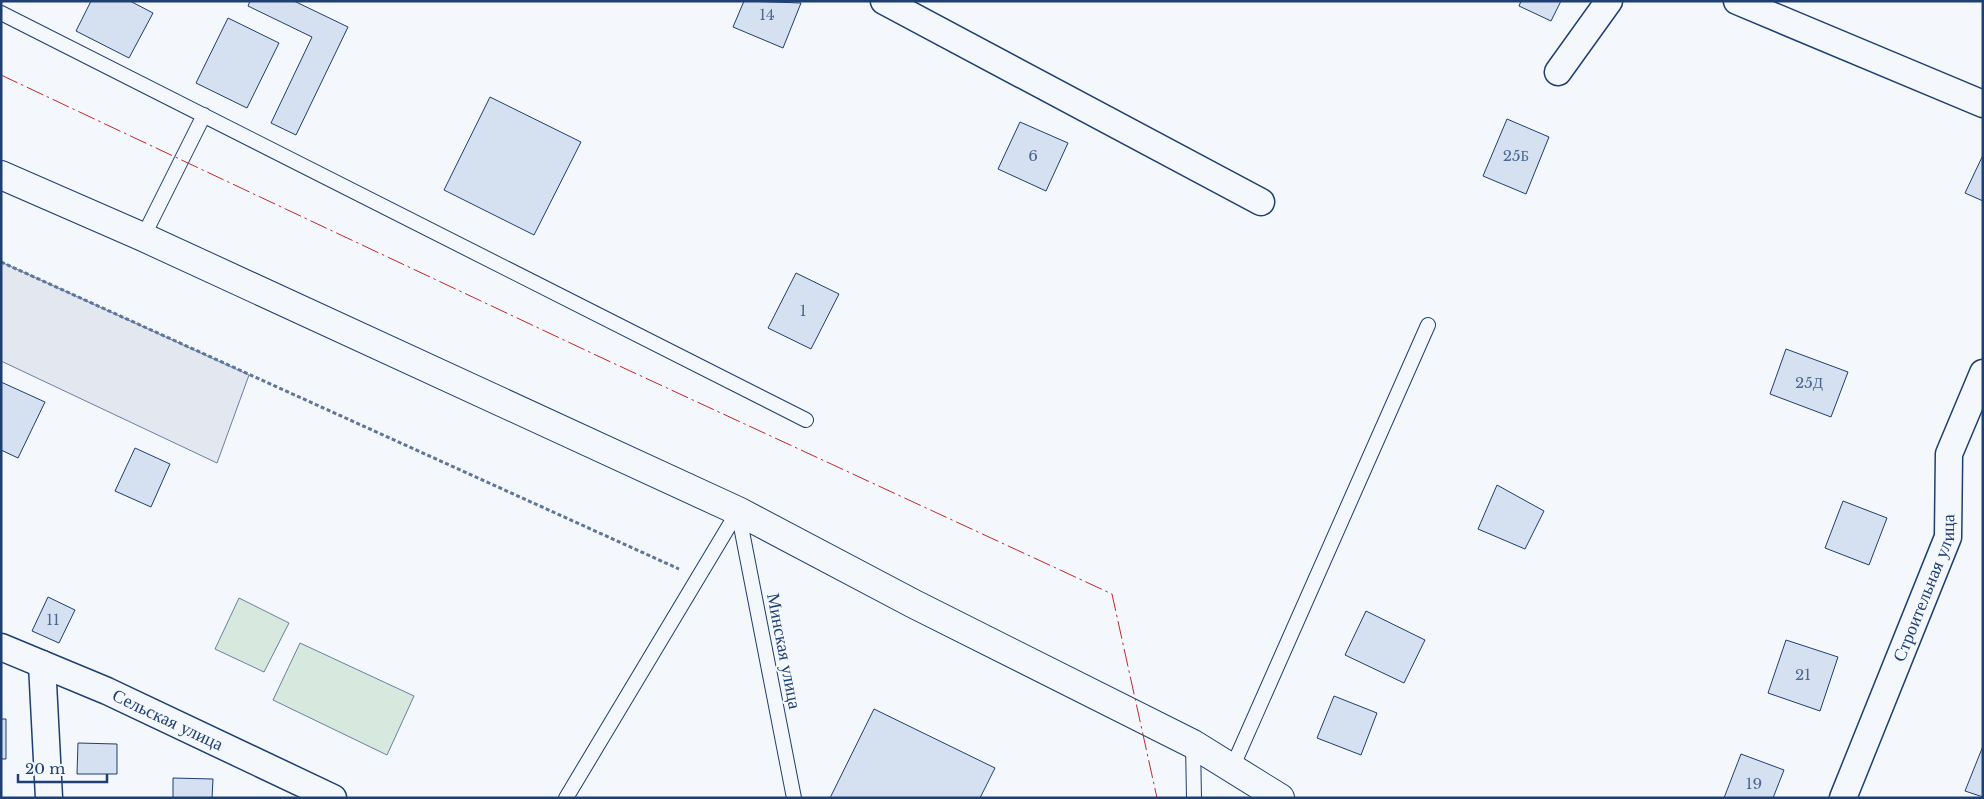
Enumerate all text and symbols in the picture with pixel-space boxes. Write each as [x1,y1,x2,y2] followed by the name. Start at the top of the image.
[759,5,775,24] house number: 14
[1028,146,1038,165] house number: 6
[1503,146,1529,165] house number: 25Б
[800,301,806,320] house number: 1
[1795,373,1823,392] house number: 25Д
[1888,514,1959,665] street label: Строительная улица
[762,591,806,711] street label: Минская улица
[46,610,60,629] house number: 11
[1795,665,1811,684] house number: 21
[109,684,227,755] street label: Сельская улица
[18,752,106,784] scale bar
[25,759,65,778] text: 20 m
[1746,774,1762,793] house number: 19

